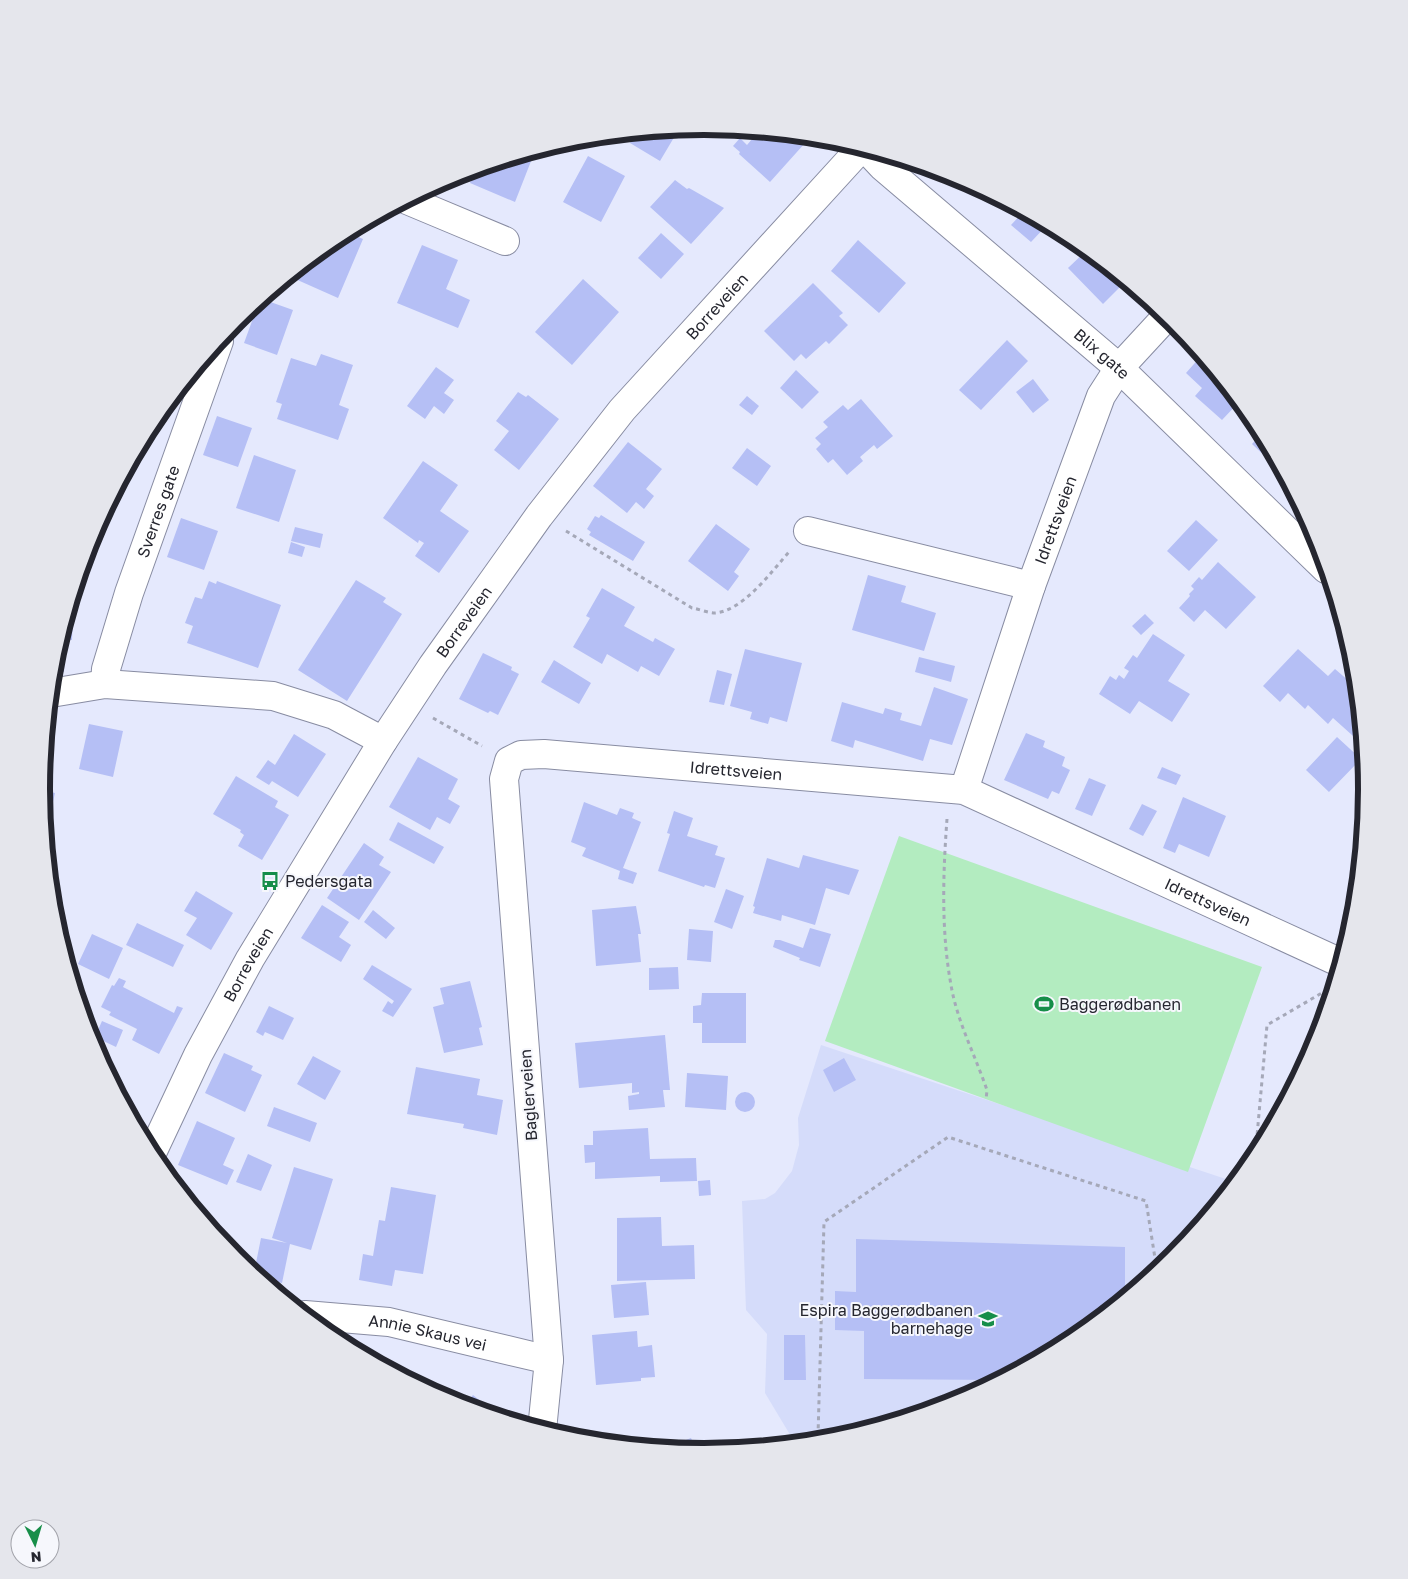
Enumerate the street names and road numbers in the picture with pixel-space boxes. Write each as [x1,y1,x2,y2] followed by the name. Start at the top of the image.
[681,269,752,344] street label: Borreveien
[1070,324,1134,383] street label: Blix gate
[132,463,184,560] street label: Sverres gate
[1030,473,1081,567] street label: Idrettsveien
[432,582,496,661] street label: Borreveien
[689,757,783,784] street label: Idrettsveien
[1161,873,1254,930] street label: Idrettsveien
[219,923,277,1005] street label: Borreveien
[515,1048,541,1142] street label: Baglerveien
[368,1310,489,1355] street label: Annie Skaus vei

